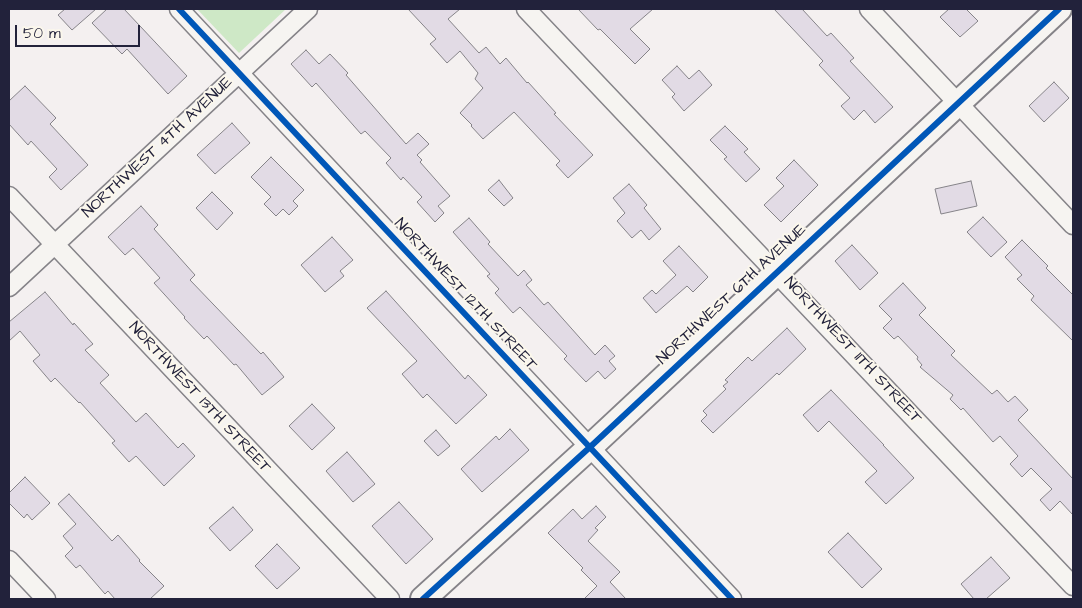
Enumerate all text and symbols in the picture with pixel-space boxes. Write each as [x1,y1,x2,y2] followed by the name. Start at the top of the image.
[18,15,142,47] scale bar
[23,23,61,44] text: 50 m
[79,73,237,223] street label: NORTHWEST 4TH AVENUE
[390,215,540,375] street label: NORTHWEST 12TH STREET
[653,221,811,369] street label: NORTHWEST 6TH AVENUE
[779,274,925,428] street label: NORTHWEST 11TH STREET
[124,318,274,478] street label: NORTHWEST 13TH STREET

